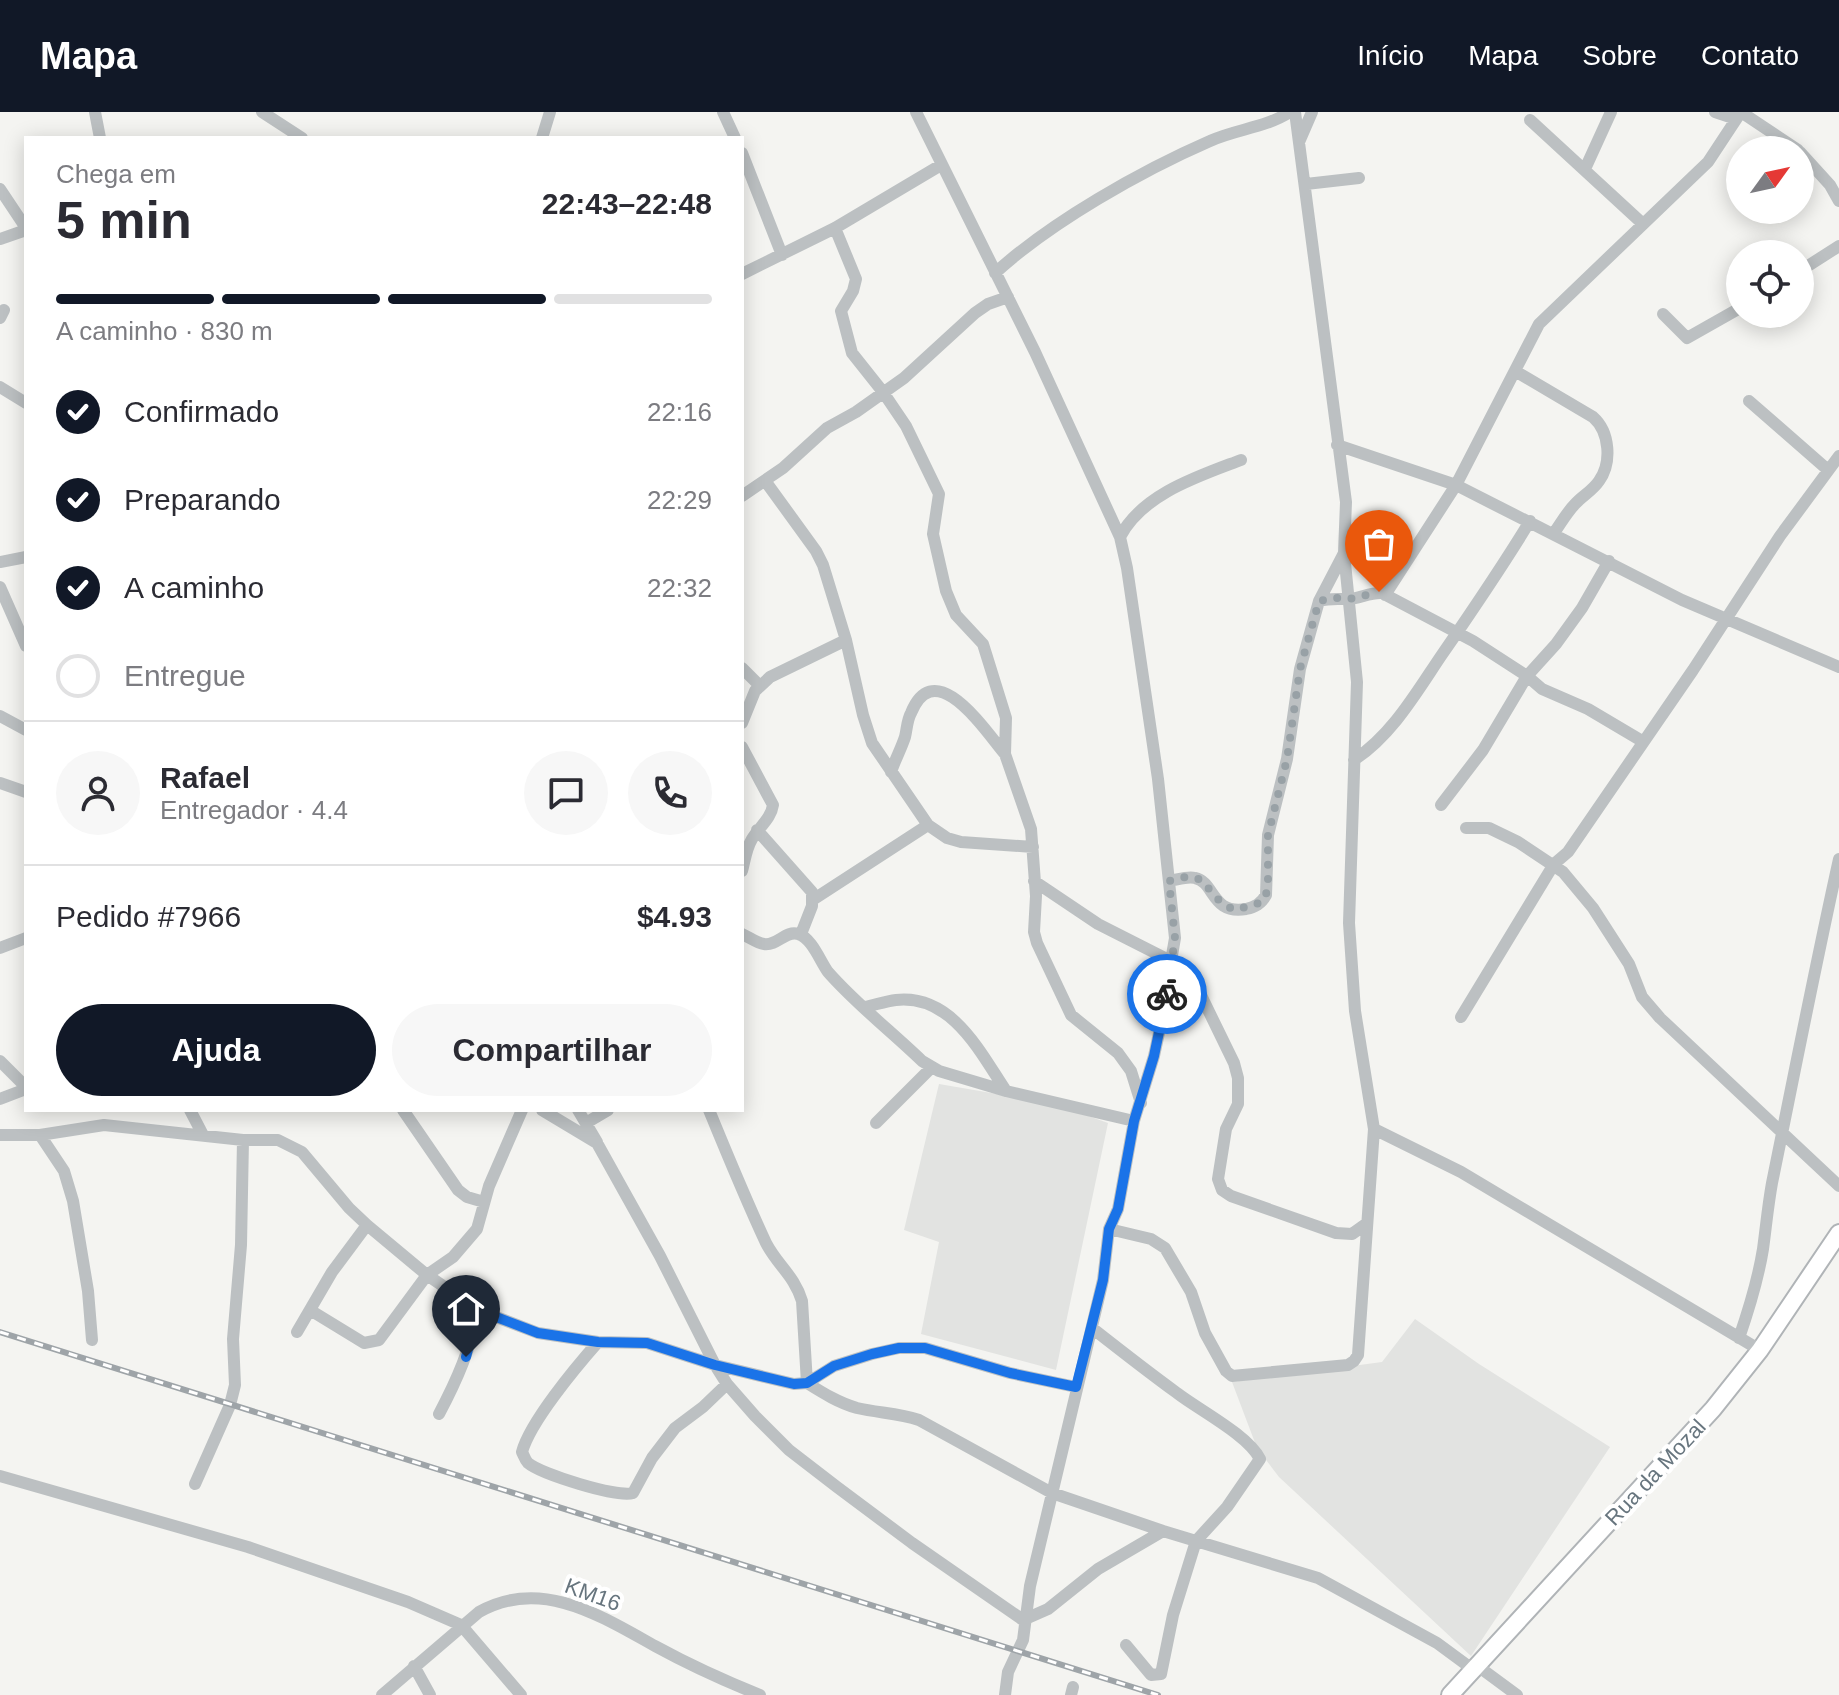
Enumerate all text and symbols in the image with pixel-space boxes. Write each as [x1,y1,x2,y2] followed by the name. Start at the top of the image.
[40,35,137,77] text: Mapa
[1357,40,1424,71] text: Início
[1468,40,1538,71] text: Mapa
[1582,40,1657,71] text: Sobre
[1701,40,1799,71] text: Contato
[1726,136,1814,224] north arrow
[1726,136,1814,328] map controls
[56,159,176,189] text: Chega em
[542,187,712,220] text: 22:43–22:48
[56,191,192,249] text: 5 min
[1726,240,1814,328] button: locate
[56,316,273,346] text: A caminho · 830 m
[56,390,100,434] icon: check
[124,395,279,428] text: Confirmado
[647,397,712,427] text: 22:16
[56,478,100,522] icon: check
[124,483,281,516] text: Preparando
[647,485,712,515] text: 22:29
[1345,510,1413,592] pin
[1357,522,1401,566] icon: bag
[56,566,100,610] icon: check
[124,571,264,604] text: A caminho
[647,573,712,603] text: 22:32
[124,659,246,692] text: Entregue
[56,751,140,835] button: person
[524,751,608,835] button: chat
[628,751,712,835] button: phone
[160,761,250,794] text: Rafael
[160,795,348,825] text: Entregador · 4.4
[56,900,241,933] text: Pedido #7966
[637,900,712,933] text: $4.93
[1127,954,1207,1034] courier
[1145,972,1189,1016] icon: bike
[56,1004,376,1096] button: Ajuda
[392,1004,712,1096] button: Compartilhar
[432,1275,500,1357] pin
[444,1287,488,1331] icon: home
[1600,1414,1711,1531] street label: Rua da Mozal
[562,1573,624,1616] street label: KM16

